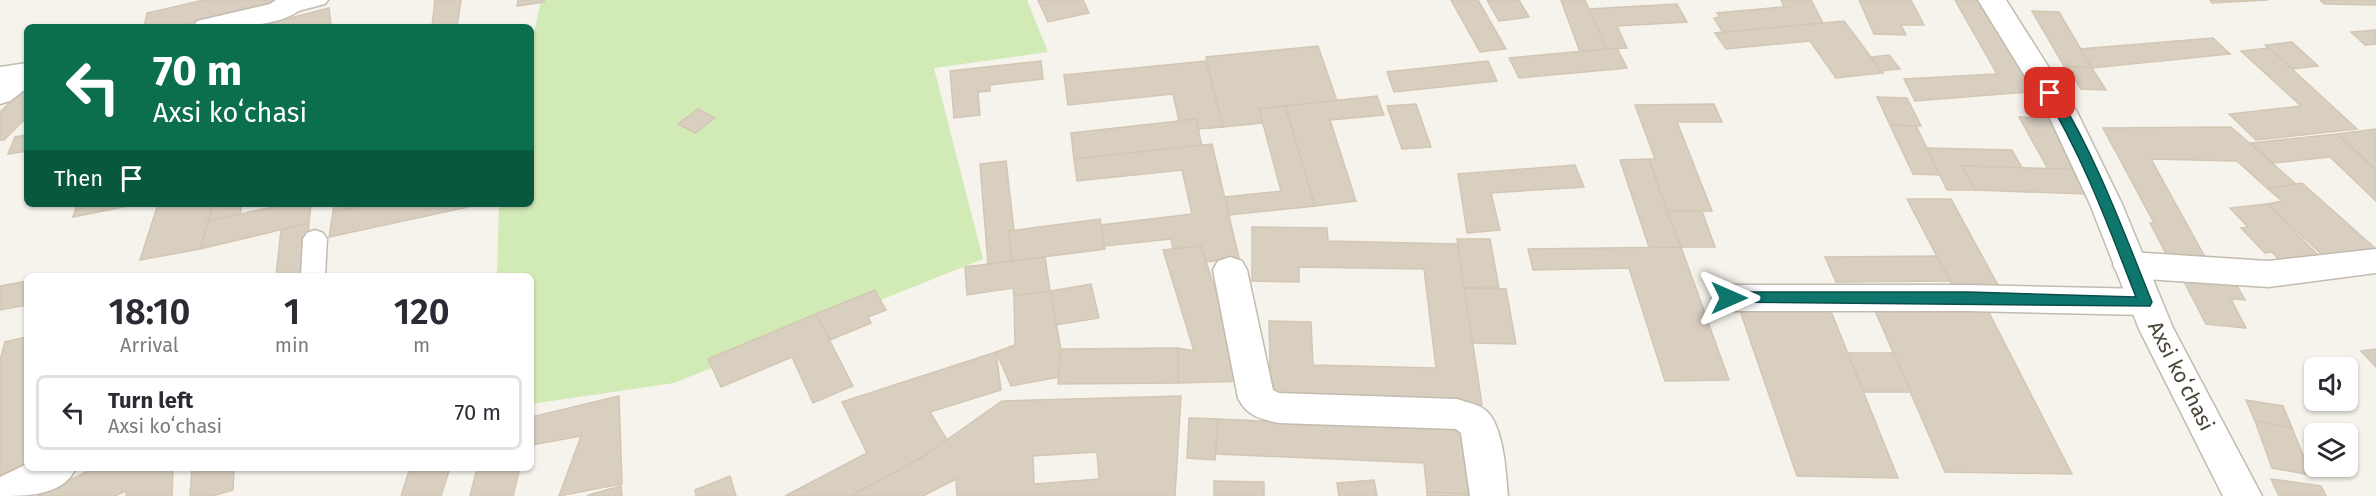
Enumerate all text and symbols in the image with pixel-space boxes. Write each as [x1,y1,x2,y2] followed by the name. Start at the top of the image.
[153,46,242,96] text: 70 m
[54,48,132,126] icon: left
[2024,67,2075,118] pin
[2033,76,2066,109] icon: arrive
[153,97,307,129] text: Axsi koʻchasi
[115,162,148,195] icon: arrive
[54,165,103,192] text: Then
[1697,266,1761,330] position arrow
[109,290,190,334] text: 18:10
[284,290,300,334] text: 1
[394,290,449,334] text: 120
[2142,317,2220,435] street label: Axsi koʻchasi
[120,333,179,357] text: Arrival
[275,333,309,357] text: min
[413,333,430,357] text: m
[2304,357,2358,477] map controls
[2304,357,2358,411] button: sound
[108,387,193,414] text: Turn left
[57,396,90,429] icon: left
[455,399,501,426] text: 70 m
[108,414,222,438] text: Axsi koʻchasi
[2304,423,2358,477] button: layers

